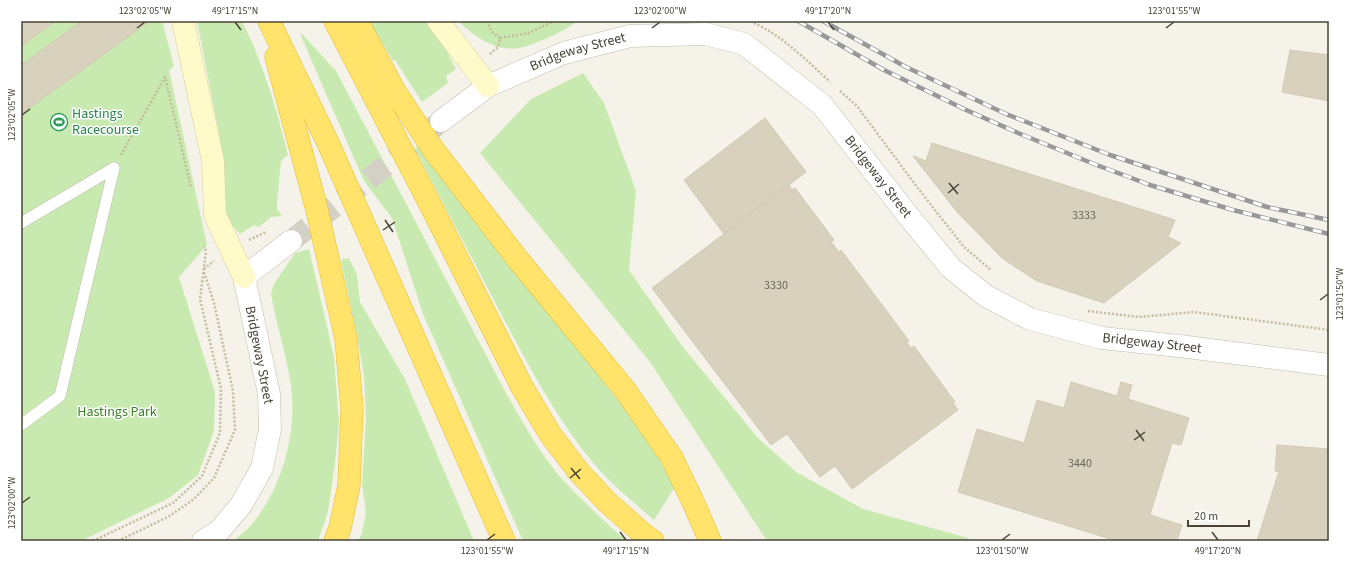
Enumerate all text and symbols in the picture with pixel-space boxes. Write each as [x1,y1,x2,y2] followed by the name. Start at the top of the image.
[119,4,171,18] text: 123°02'05"W
[212,4,258,18] text: 49°17'15"N
[634,4,686,18] text: 123°02'00"W
[805,4,851,18] text: 49°17'20"N
[1148,4,1200,18] text: 123°01'55"W
[527,27,628,77] street label: Bridgeway Street
[5,89,19,141] text: 123°02'05"W
[72,104,139,140] place label: Hastings Racecourse
[49,112,69,132] sports icon: Hastings Racecourse
[839,131,917,223] street label: Bridgeway Street
[1072,207,1096,224] house number: 3333
[1333,268,1347,320] text: 123°01'50"W
[764,277,788,294] house number: 3330
[240,304,278,406] street label: Bridgeway Street
[1101,328,1203,359] street label: Bridgeway Street
[77,402,157,422] park label: Hastings Park
[1068,455,1092,472] house number: 3440
[5,477,19,529] text: 123°02'00"W
[1188,502,1249,528] scale bar
[1194,508,1218,525] text: 20 m
[461,544,513,558] text: 123°01'55"W
[603,544,649,558] text: 49°17'15"N
[976,544,1028,558] text: 123°01'50"W
[1195,544,1241,558] text: 49°17'20"N

